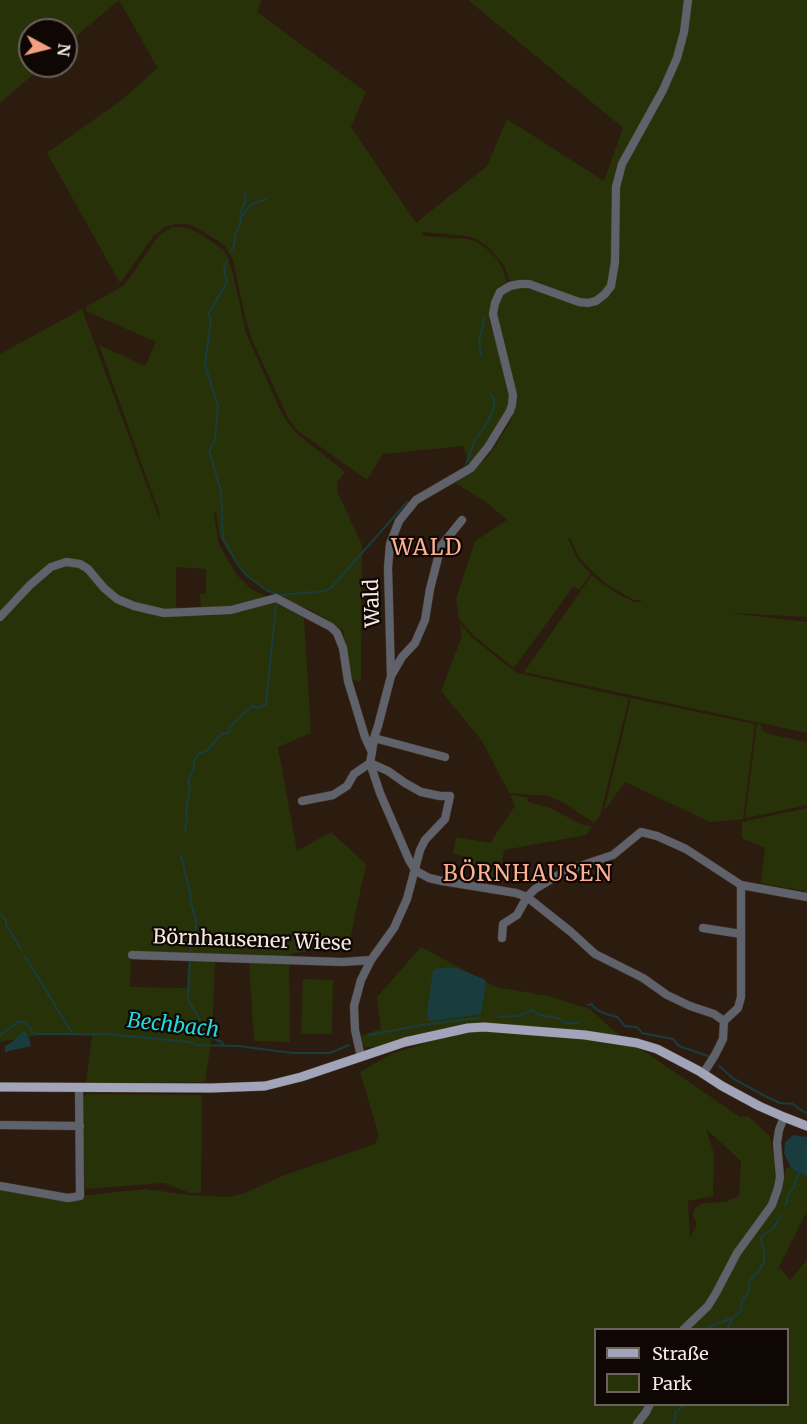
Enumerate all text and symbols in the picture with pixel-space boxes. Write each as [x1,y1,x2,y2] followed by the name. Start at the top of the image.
[18,18,78,78] north arrow
[53,42,75,57] text: N
[391,536,463,562] district label: WALD
[360,579,386,627] street label: Wald
[443,862,613,888] district label: BÖRNHAUSEN
[152,926,352,956] street label: Börnhausener Wiese
[126,1009,220,1043] water label: Bechbach
[594,1328,789,1406] legend
[652,1342,709,1365] text: Straße
[652,1372,692,1395] text: Park

